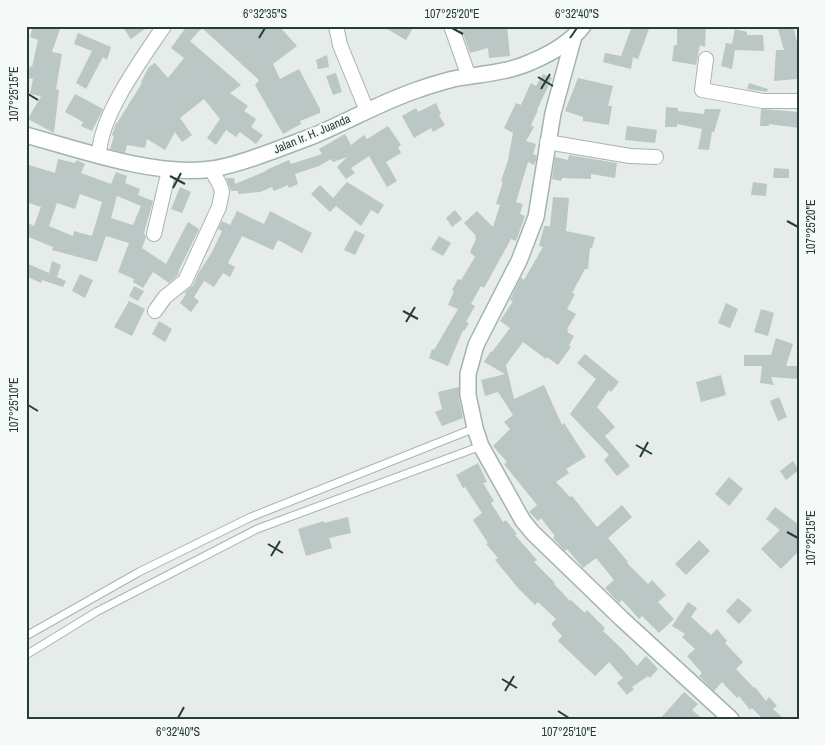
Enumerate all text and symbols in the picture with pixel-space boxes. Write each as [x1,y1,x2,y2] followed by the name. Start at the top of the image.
[243,6,287,22] text: 6°32'35"S
[424,6,480,22] text: 107°25'20"E
[555,6,599,22] text: 6°32'40"S
[6,66,22,122] text: 107°25'15"E
[271,110,353,157] street label: Jalan Ir. H. Juanda
[803,199,819,255] text: 107°25'20"E
[6,377,22,433] text: 107°25'10"E
[803,510,819,566] text: 107°25'15"E
[156,724,200,740] text: 6°32'40"S
[541,724,597,740] text: 107°25'10"E

